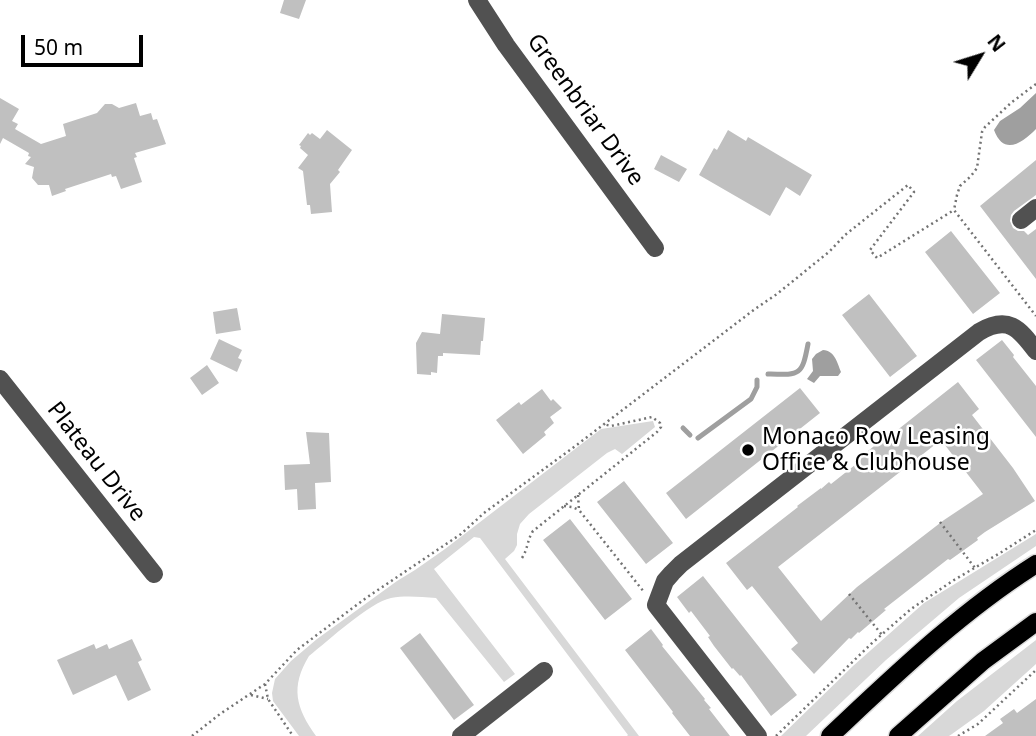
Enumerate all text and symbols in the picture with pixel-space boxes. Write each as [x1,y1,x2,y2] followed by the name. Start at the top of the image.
[24,21,147,65] scale bar
[945,21,1015,91] north arrow
[521,29,649,191] street label: Greenbriar Drive
[982,29,1012,57] text: N
[34,33,83,61] text: 50 m
[41,397,151,527] street label: Plateau Drive
[762,423,990,477] place label: Monaco Row Leasing Office & Clubhouse
[740,442,756,458] marker: Monaco Row Leasing Office & Clubhouse

